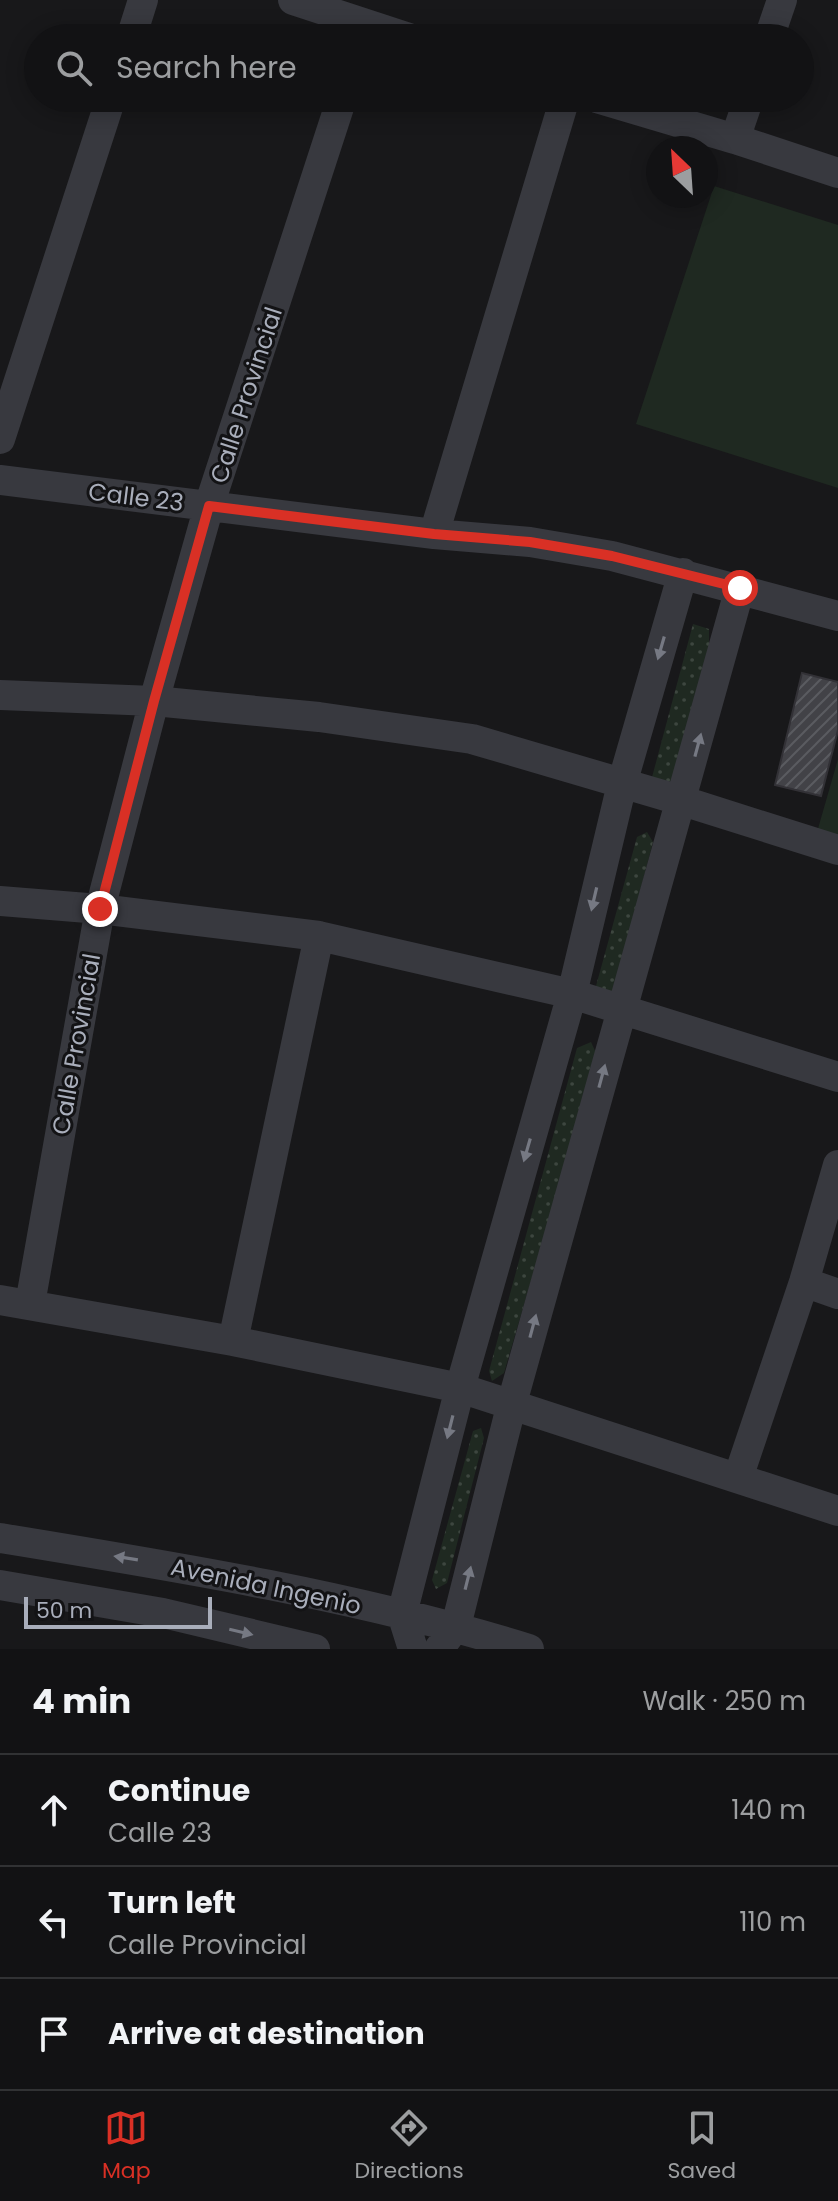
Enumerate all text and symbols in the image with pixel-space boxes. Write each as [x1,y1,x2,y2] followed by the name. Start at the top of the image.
[24,24,814,112] search box
[52,46,96,90] icon: search
[116,46,297,89] text: Search here
[646,136,718,208] north arrow
[202,303,290,487] street label: Calle Provincial
[86,475,186,519] street label: Calle 23
[722,570,758,606] route start
[654,636,667,660] one-way arrow
[692,733,704,758] one-way arrow
[588,887,600,912] one-way arrow
[82,891,118,927] route end
[44,951,108,1137] street label: Calle Provincial
[597,1063,609,1088] one-way arrow
[521,1138,533,1163] one-way arrow
[528,1314,540,1339] one-way arrow
[443,1415,455,1440] one-way arrow
[168,1550,364,1622] street label: Avenida Ingenio
[113,1552,138,1564] one-way arrow
[462,1565,475,1590] one-way arrow
[24,1593,212,1629] scale bar
[36,1595,92,1626] text: 50 m
[229,1626,254,1638] one-way arrow
[32,1677,131,1725] text: 4 min
[643,1683,806,1719] text: Walk · 250 m
[108,1769,250,1812] text: Continue
[32,1788,76,1832] icon: ahead
[731,1792,806,1828] text: 140 m
[108,1815,212,1851] text: Calle 23
[108,1881,236,1924] text: Turn left
[32,1900,76,1944] icon: left
[739,1904,806,1940] text: 110 m
[108,1927,307,1963] text: Calle Provincial
[32,2012,76,2056] icon: arrive
[108,2012,425,2055] text: Arrive at destination
[102,2106,151,2187] tab: Map
[354,2106,464,2187] tab: Directions
[667,2106,736,2187] tab: Saved

